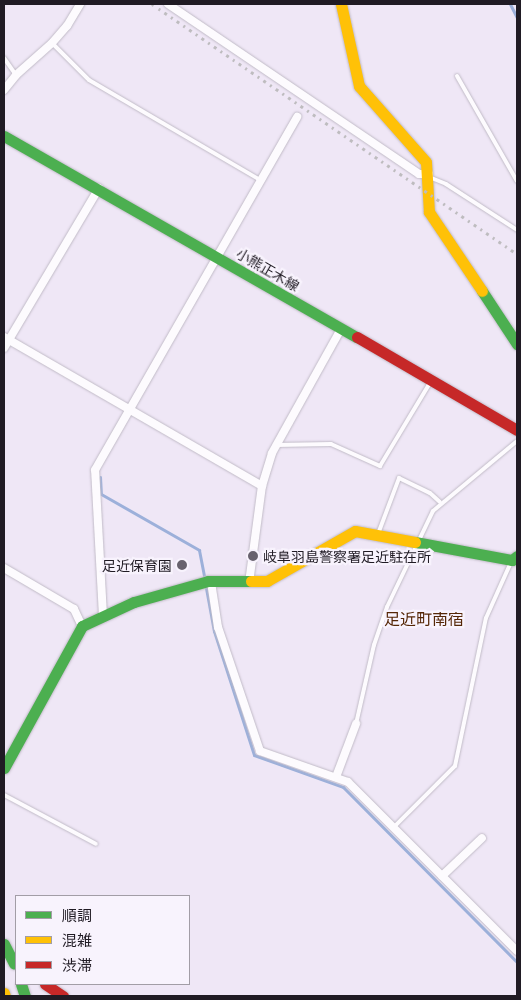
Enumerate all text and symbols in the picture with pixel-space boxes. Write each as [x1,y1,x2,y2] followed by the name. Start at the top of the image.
[233,244,303,294] street label: 小熊正木線
[263,548,431,564] place label: 岐阜羽島警察署足近駐在所
[247,550,259,562] marker: 岐阜羽島警察署足近駐在所
[102,557,172,573] place label: 足近保育園
[176,559,188,571] marker: 足近保育園
[384,608,464,628] district label: 足近町南宿
[15,895,190,985] legend
[62,904,92,925] text: 順調
[62,929,92,950] text: 混雑
[62,954,92,975] text: 渋滞

